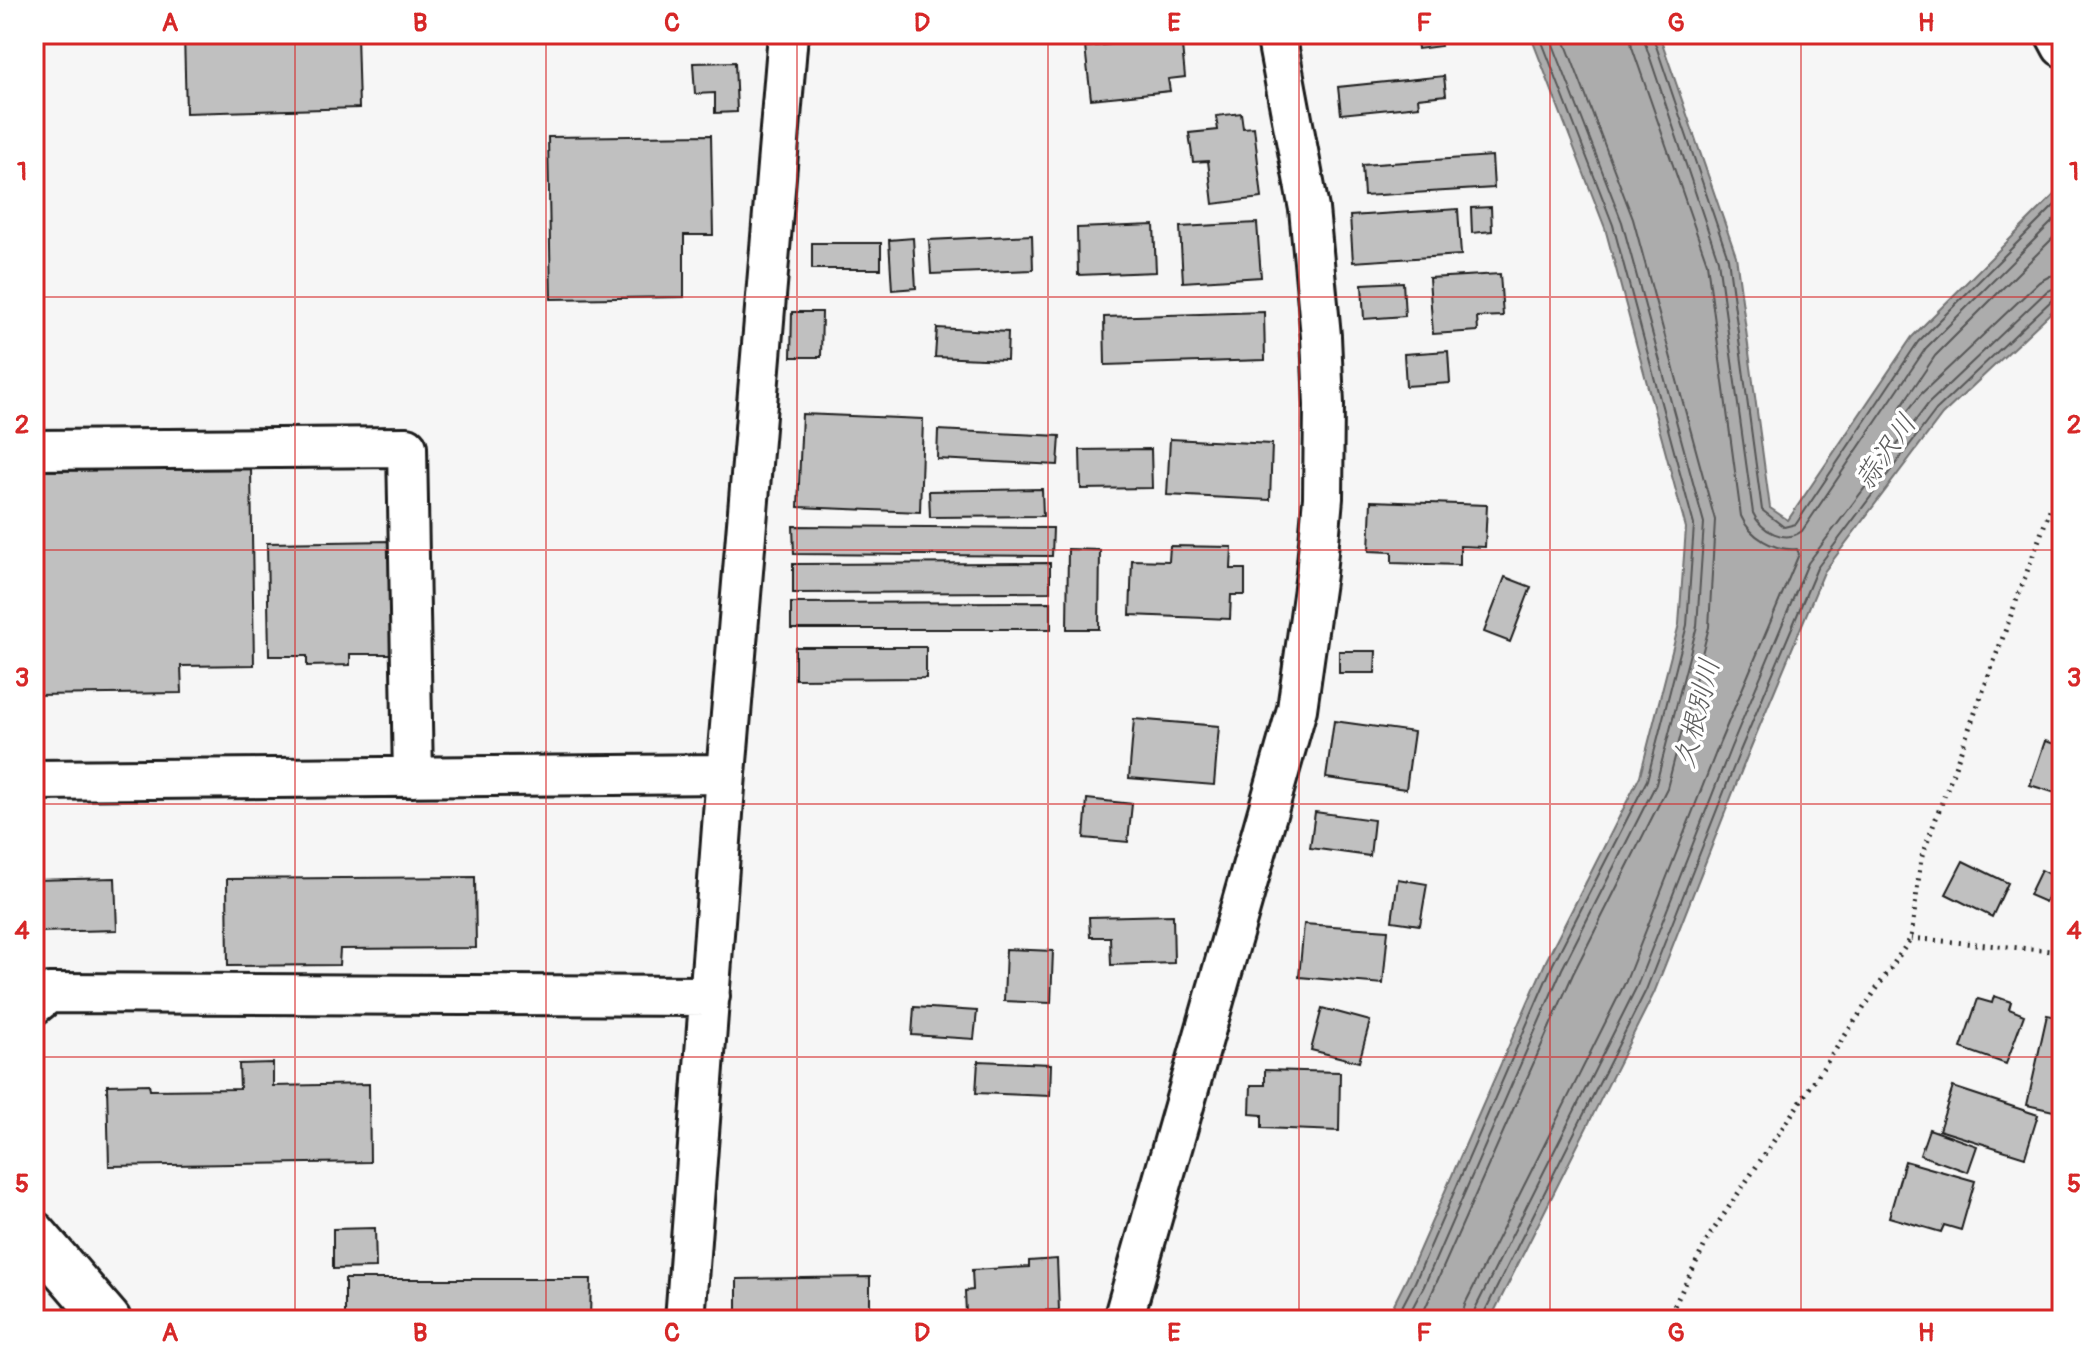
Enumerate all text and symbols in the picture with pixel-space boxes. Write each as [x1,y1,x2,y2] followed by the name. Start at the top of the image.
[162,7,179,39] text: A
[413,7,427,39] text: B
[664,7,680,39] text: C
[914,7,930,39] text: D
[1167,7,1181,39] text: E
[1416,7,1432,39] text: F
[1667,7,1685,39] text: G
[1918,7,1934,39] text: H
[17,156,27,188] text: 1
[2069,156,2079,188] text: 1
[1848,407,1925,496] water label: 蒜沢川
[15,409,29,441] text: 2
[2067,409,2081,441] text: 2
[1667,655,1728,772] water label: 久根別川
[15,662,29,694] text: 3
[2067,662,2081,694] text: 3
[14,915,30,947] text: 4
[2066,915,2082,947] text: 4
[15,1168,29,1200] text: 5
[2067,1168,2081,1200] text: 5
[162,1317,179,1349] text: A
[413,1317,427,1349] text: B
[664,1317,680,1349] text: C
[914,1317,930,1349] text: D
[1167,1317,1181,1349] text: E
[1416,1317,1432,1349] text: F
[1667,1317,1685,1349] text: G
[1918,1317,1934,1349] text: H

